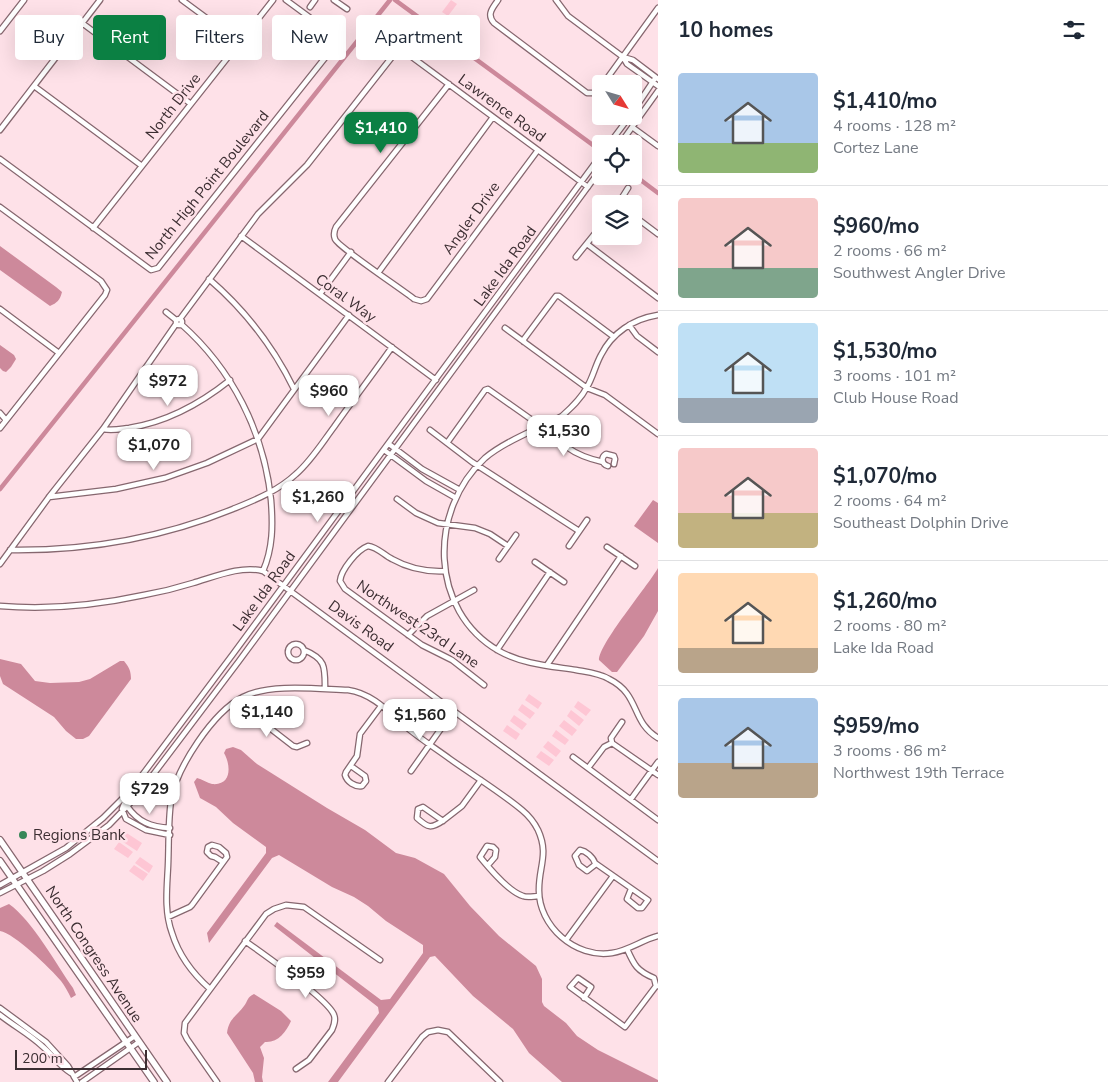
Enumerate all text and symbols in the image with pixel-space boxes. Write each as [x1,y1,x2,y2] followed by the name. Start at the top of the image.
[15,15,83,60] chip: Buy
[93,15,166,60] chip: Rent
[176,15,262,60] chip: Filters
[272,15,346,60] chip: New
[356,15,480,60] chip: Apartment
[678,16,773,44] text: 10 homes
[1060,16,1088,44] icon: filters
[141,69,205,143] street label: North Drive
[454,69,550,147] street label: Lawrence Road
[592,75,642,125] north arrow
[592,75,642,245] map controls
[833,87,937,115] text: $1,410/mo
[718,93,778,153] icon: home
[141,106,273,264] street label: North High Point Boulevard
[340,112,422,154] pin: $1,410
[833,115,956,137] text: 4 rooms · 128 m²
[355,117,407,139] text: $1,410
[592,135,642,185] button: locate
[833,137,919,159] text: Cortez Lane
[438,178,504,258] street label: Angler Drive
[592,195,642,245] button: layers
[833,212,919,240] text: $960/mo
[718,218,778,278] icon: home
[469,222,541,310] street label: Lake Ida Road
[833,240,946,262] text: 2 rooms · 66 m²
[833,262,1006,284] text: Southwest Angler Drive
[312,269,381,327] street label: Coral Way
[833,337,937,365] text: $1,530/mo
[718,343,778,403] icon: home
[138,364,198,407] pin: $972
[833,365,956,387] text: 3 rooms · 101 m²
[149,370,187,392] text: $972
[299,374,359,417] pin: $960
[310,380,348,402] text: $960
[833,387,959,409] text: Club House Road
[523,414,605,457] pin: $1,530
[538,420,590,442] text: $1,530
[113,428,195,471] pin: $1,070
[128,434,180,456] text: $1,070
[833,462,937,490] text: $1,070/mo
[718,468,778,528] icon: home
[277,480,359,523] pin: $1,260
[292,486,344,508] text: $1,260
[833,490,946,512] text: 2 rooms · 64 m²
[833,512,1009,534] text: Southeast Dolphin Drive
[228,547,300,635] street label: Lake Ida Road
[353,575,483,673] street label: Northwest 23rd Lane
[833,587,937,615] text: $1,260/mo
[718,593,778,653] icon: home
[324,596,398,656] street label: Davis Road
[833,615,946,637] text: 2 rooms · 80 m²
[833,637,934,659] text: Lake Ida Road
[226,696,308,738] pin: $1,140
[379,698,461,741] pin: $1,560
[241,701,293,723] text: $1,140
[394,704,446,726] text: $1,560
[833,712,919,740] text: $959/mo
[718,718,778,778] icon: home
[833,740,946,762] text: 3 rooms · 86 m²
[833,762,1004,784] text: Northwest 19th Terrace
[120,772,180,815] pin: $729
[131,778,169,800] text: $729
[33,825,126,845] place label: Regions Bank
[17,829,29,841] marker: Regions Bank
[41,882,147,1026] street label: North Congress Avenue
[276,956,336,999] pin: $959
[287,962,325,984] text: $959
[15,1047,148,1070] scale bar
[22,1049,63,1068] text: 200 m

